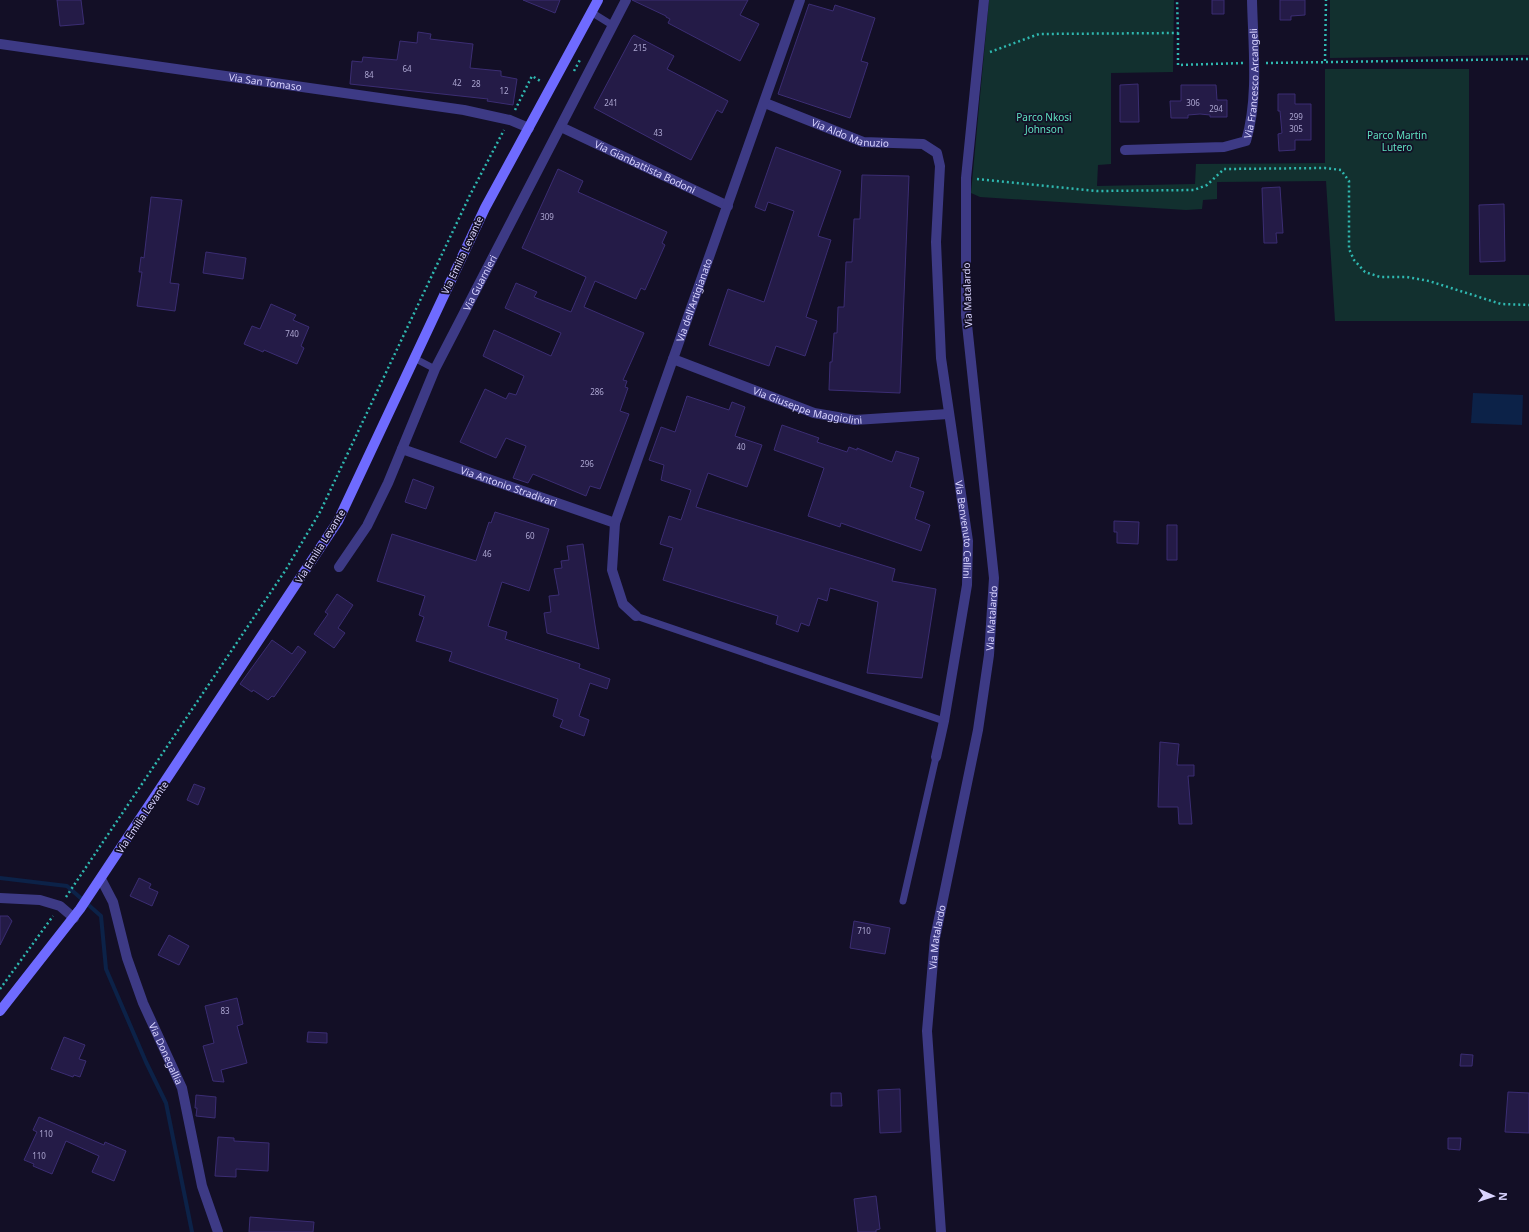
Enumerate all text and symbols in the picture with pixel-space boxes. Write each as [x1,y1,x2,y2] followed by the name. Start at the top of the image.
[1240,28,1261,140] street label: Via Francesco Arcangeli
[633,42,647,53] house number: 215
[402,63,412,74] house number: 64
[364,69,374,80] house number: 84
[228,70,303,94] street label: Via San Tomaso
[452,77,462,88] house number: 42
[471,78,481,89] house number: 28
[499,85,509,96] house number: 12
[604,97,618,108] house number: 241
[1186,97,1200,108] house number: 306
[1209,103,1223,114] house number: 294
[1016,110,1072,136] park label: Parco Nkosi Johnson
[1289,111,1303,122] house number: 299
[809,115,889,150] street label: Via Aldo Manuzio
[1289,123,1303,134] house number: 305
[653,127,663,138] house number: 43
[1367,128,1427,154] park label: Parco Martin Lutero
[592,137,698,197] street label: Via Gianbattista Bodoni
[540,211,554,222] house number: 309
[438,213,486,296] street label: Via Emilia Levante
[459,252,500,313] street label: Via Guarnieri
[673,256,715,344] street label: Via dell'Artigianato
[959,262,975,328] street label: Via Matalardo
[285,328,299,339] house number: 740
[751,383,863,427] street label: Via Giuseppe Maggiolini
[590,386,604,397] house number: 286
[736,441,746,452] house number: 40
[580,458,594,469] house number: 296
[459,463,559,509] street label: Via Antonio Stradivari
[952,479,975,579] street label: Via Benvenuto Cellini
[292,506,349,586] street label: Via Emilia Levante
[525,530,535,541] house number: 60
[482,548,492,559] house number: 46
[982,585,1000,651] street label: Via Matalardo
[113,778,172,856] street label: Via Emilia Levante
[925,904,949,970] street label: Via Matalardo
[857,925,871,936] house number: 710
[220,1005,230,1016] house number: 83
[146,1020,187,1087] street label: Via Donegallia
[39,1128,53,1139] house number: 110
[32,1150,46,1161] house number: 110
[1473,1176,1513,1216] north arrow
[1496,1192,1511,1201] text: N

